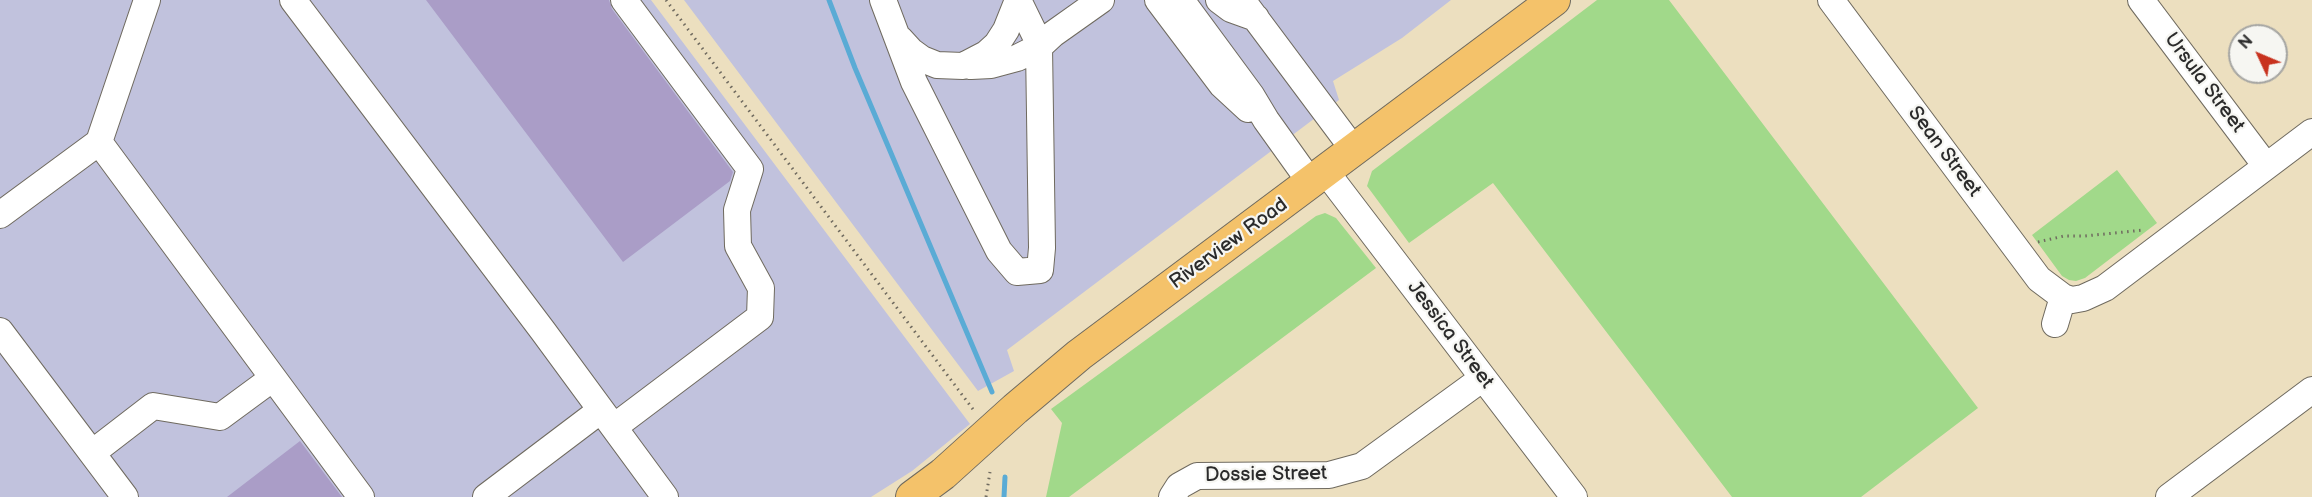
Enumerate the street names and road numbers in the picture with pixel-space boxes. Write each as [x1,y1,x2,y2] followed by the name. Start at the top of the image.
[2159,28,2249,138] street label: Ursula Street
[1902,102,1986,202] street label: Sean Street
[1165,193,1293,295] street label: Riverview Road
[1402,276,1498,394] street label: Jessica Street
[1205,462,1327,488] street label: Dossie Street

